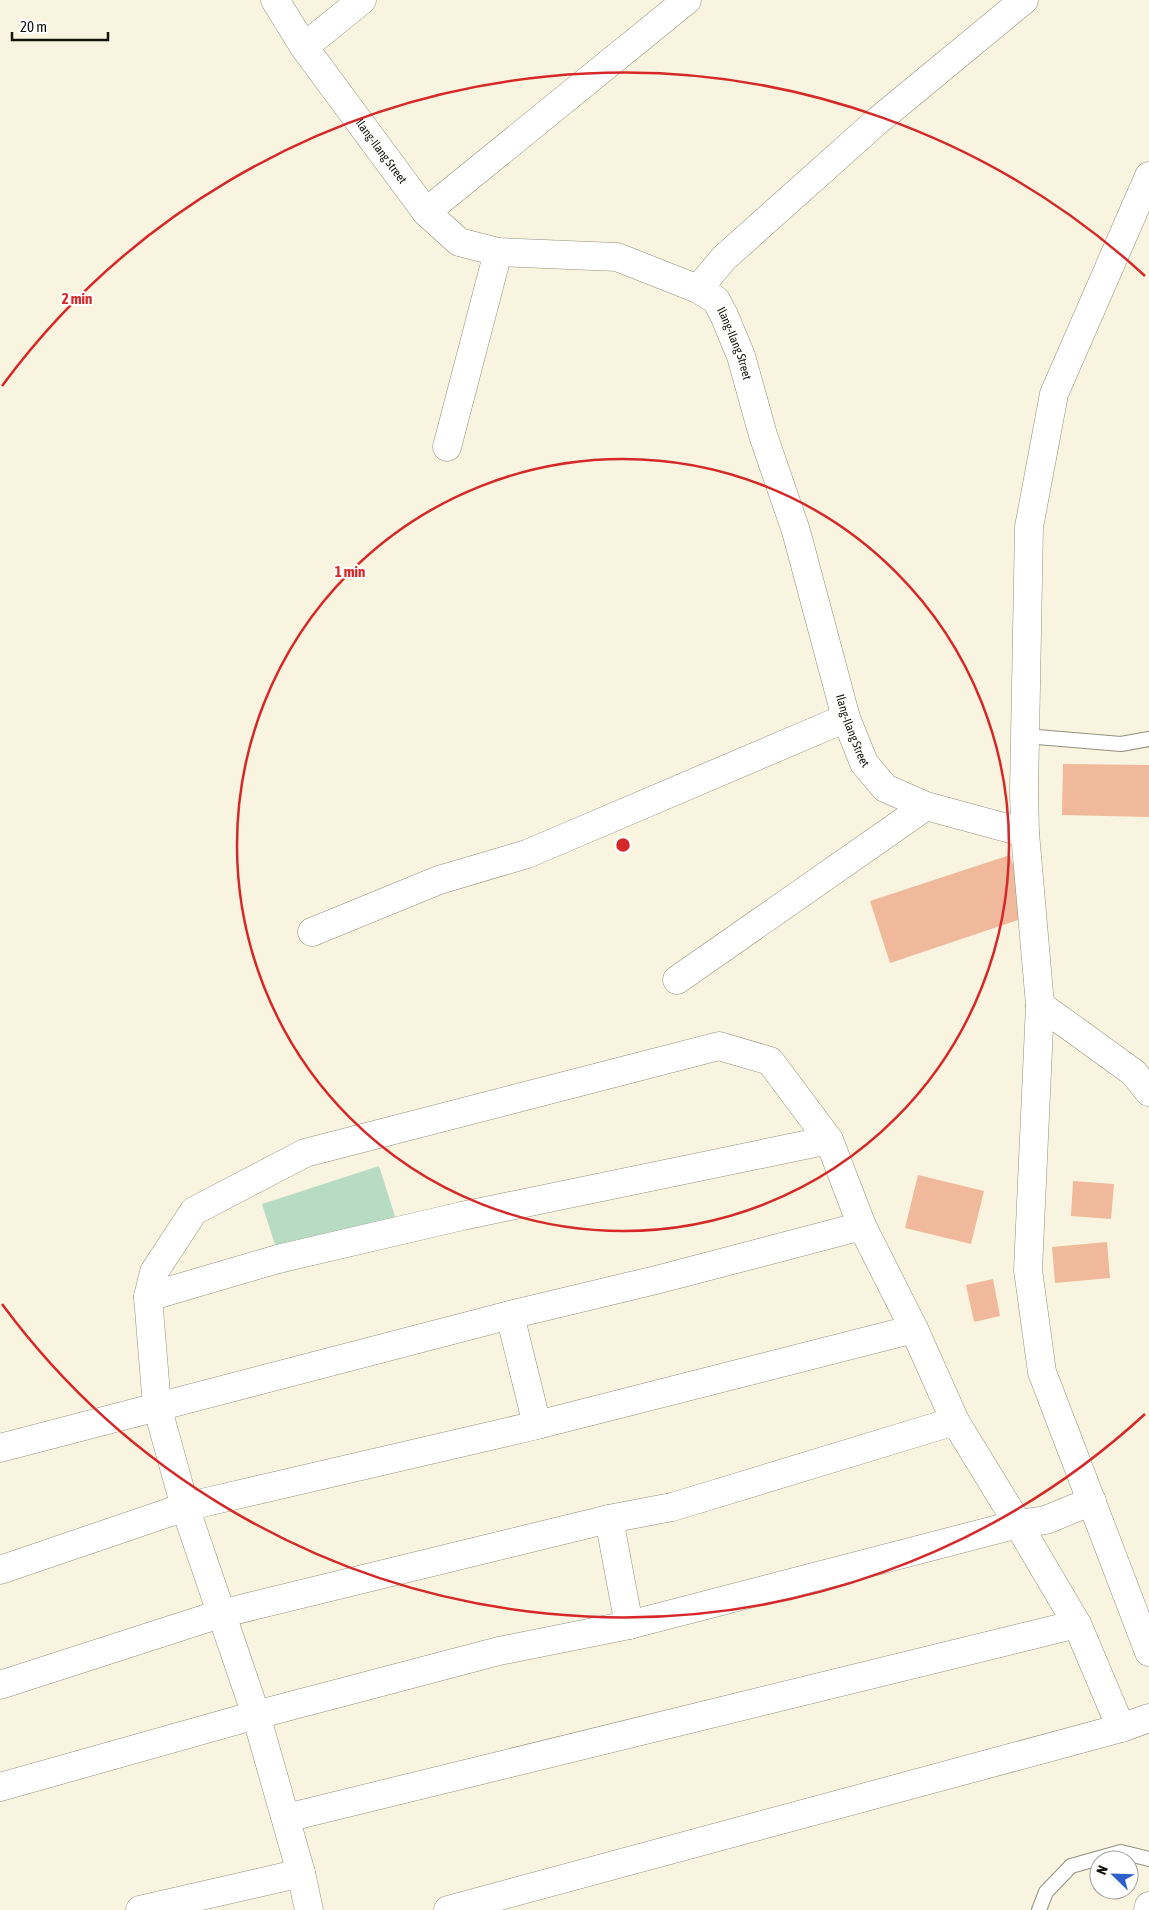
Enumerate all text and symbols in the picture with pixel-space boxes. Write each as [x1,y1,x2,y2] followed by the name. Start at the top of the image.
[12,10,109,42] scale bar
[20,18,47,35] text: 20 m
[353,116,410,187] street label: Ilang-Ilang Street
[62,290,92,307] text: 2 min
[714,305,754,382] street label: Ilang-Ilang Street
[335,563,365,580] text: 1 min
[833,693,872,771] street label: Ilang-Ilang Street
[614,836,632,854] centre of rings
[1089,1850,1139,1900] north arrow
[1093,1863,1111,1877] text: N

